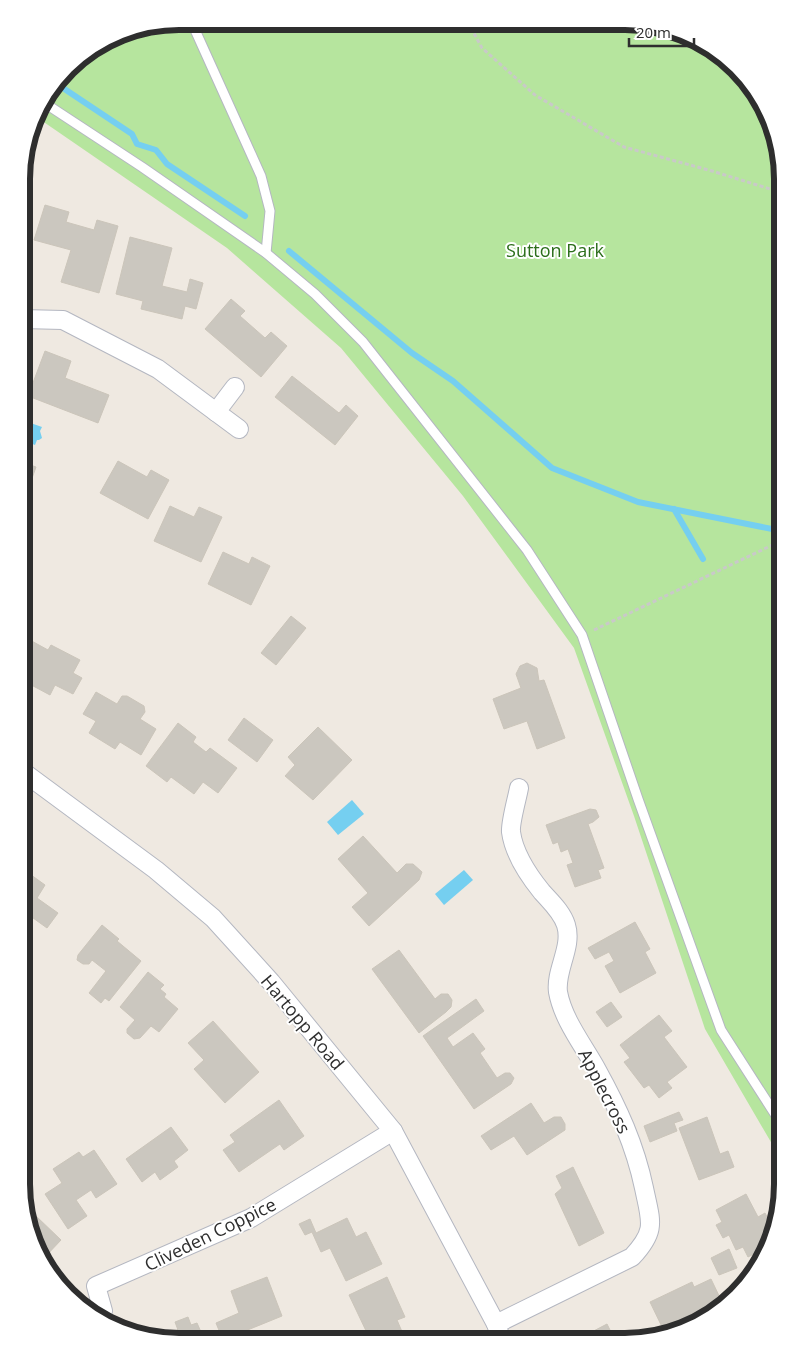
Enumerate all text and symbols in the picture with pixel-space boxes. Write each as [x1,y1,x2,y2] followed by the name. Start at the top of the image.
[629,15,694,47] scale bar
[636,22,671,42] text: 20 m
[506,238,605,262] park label: Sutton Park
[256,969,350,1075] street label: Hartopp Road
[573,1045,637,1137] street label: Applecross
[140,1192,280,1276] street label: Cliveden Coppice

